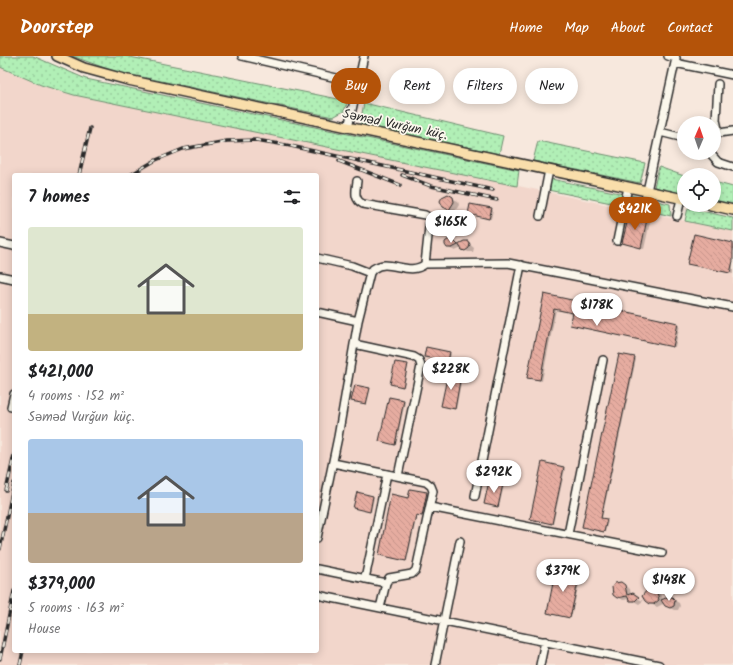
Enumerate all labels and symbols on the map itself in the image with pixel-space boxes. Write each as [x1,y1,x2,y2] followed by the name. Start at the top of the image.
[341,104,449,146] street label: Səməd Vurğun küç.
[677,116,721,160] north arrow
[607,197,663,231] pin: $421K
[423,210,479,244] pin: $165K
[569,293,625,327] pin: $178K
[423,357,479,391] pin: $228K
[466,460,522,494] pin: $292K
[535,559,591,593] pin: $379K
[641,568,697,602] pin: $148K

